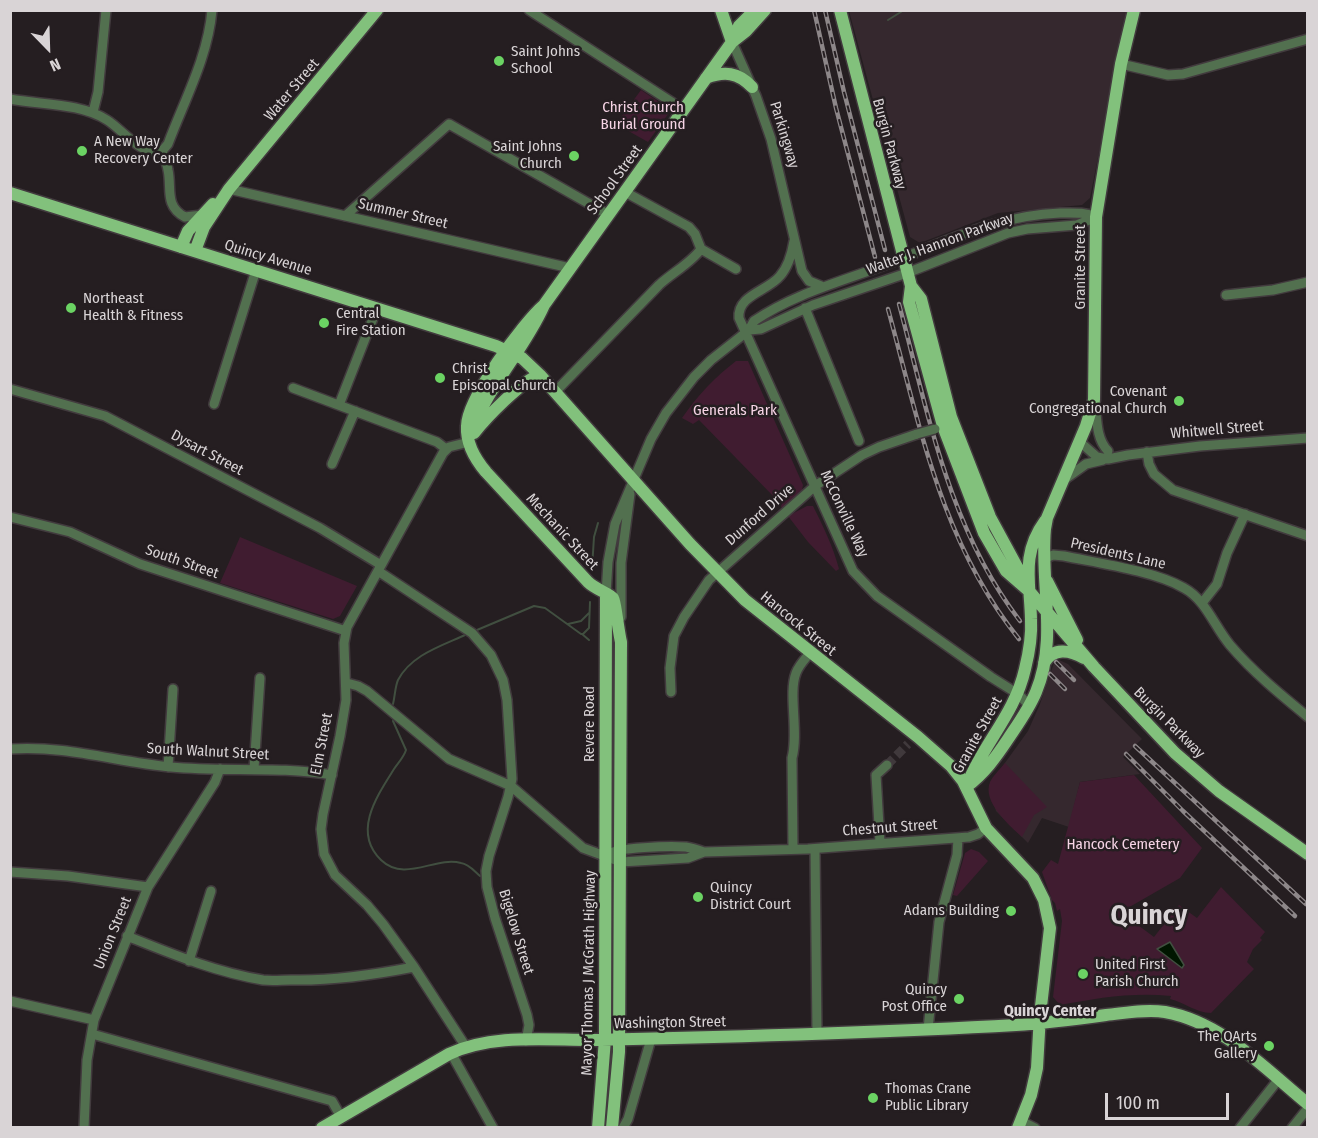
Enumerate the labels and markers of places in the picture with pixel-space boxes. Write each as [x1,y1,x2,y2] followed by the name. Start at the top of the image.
[511,43,580,78] place label: Saint Johns School
[492,54,506,68] marker: Saint Johns School
[94,133,193,168] place label: A New Way Recovery Center
[493,138,562,173] place label: Saint Johns Church
[75,144,89,158] marker: A New Way Recovery Center
[567,149,581,163] marker: Saint Johns Church
[83,290,183,325] place label: Northeast Health & Fitness
[64,301,78,315] marker: Northeast Health & Fitness
[336,305,406,340] place label: Central Fire Station
[317,316,331,330] marker: Central Fire Station
[452,360,556,395] place label: Christ Episcopal Church
[433,371,447,385] marker: Christ Episcopal Church
[1029,383,1167,418] place label: Covenant Congregational Church
[1172,394,1186,408] marker: Covenant Congregational Church
[710,879,791,914] place label: Quincy District Court
[691,890,705,904] marker: Quincy District Court
[904,902,999,920] place label: Adams Building
[1004,904,1018,918] marker: Adams Building
[1095,956,1179,991] place label: United First Parish Church
[1076,967,1090,981] marker: United First Parish Church
[881,981,947,1016] place label: Quincy Post Office
[952,992,966,1006] marker: Quincy Post Office
[1198,1028,1257,1063] place label: The QArts Gallery
[1262,1039,1276,1053] marker: The QArts Gallery
[885,1080,971,1115] place label: Thomas Crane Public Library
[866,1091,880,1105] marker: Thomas Crane Public Library

